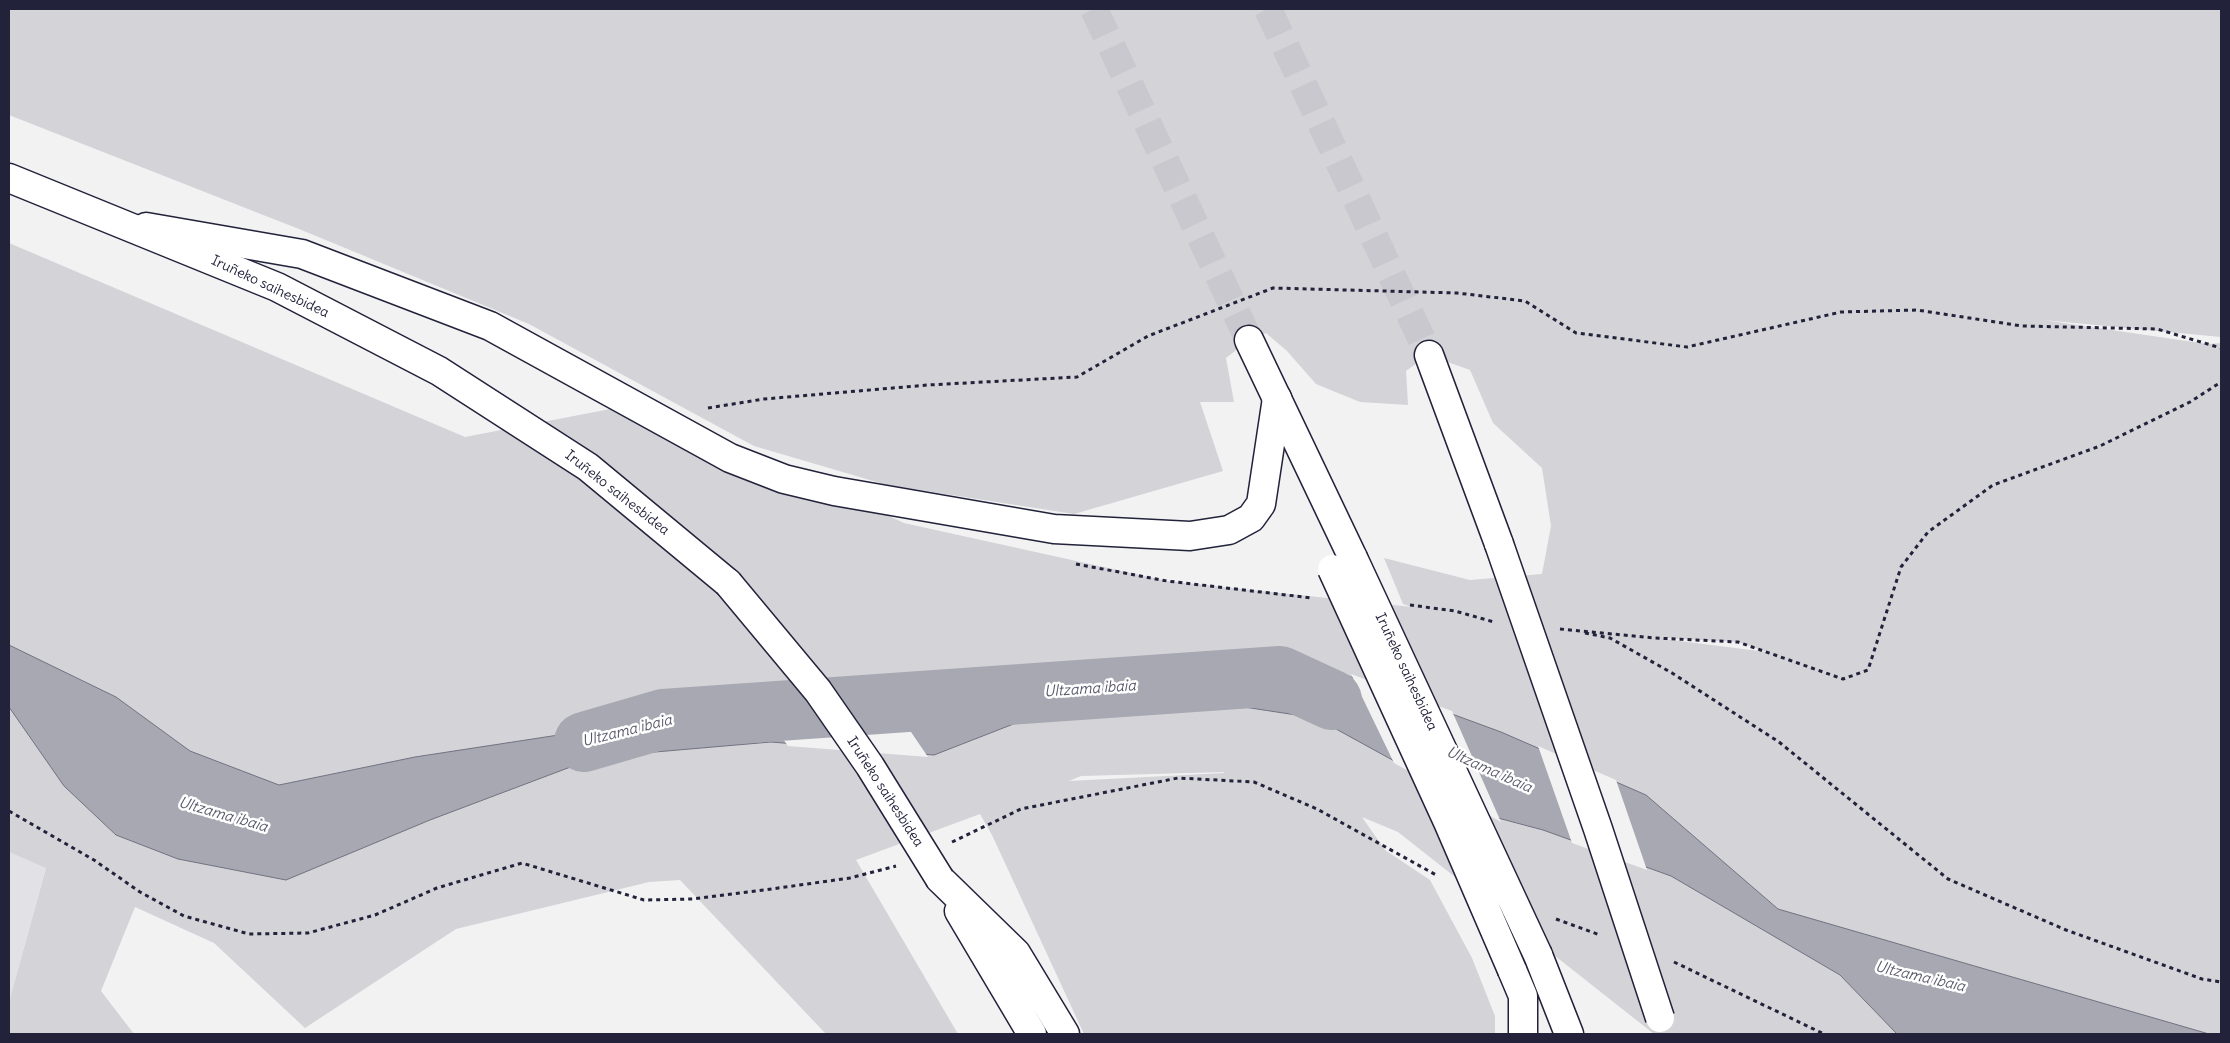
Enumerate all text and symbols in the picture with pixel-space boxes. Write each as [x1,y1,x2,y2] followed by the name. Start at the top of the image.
[209,252,331,322] street label: Iruñeko saihesbidea
[561,447,673,539] street label: Iruñeko saihesbidea
[1371,611,1441,733] street label: Iruñeko saihesbidea
[1044,677,1136,701] water label: Ultzama ibaia
[580,711,674,751] water label: Ultzama ibaia
[843,734,927,850] street label: Iruñeko saihesbidea
[1443,743,1535,797] water label: Ultzama ibaia
[176,794,270,836] water label: Ultzama ibaia
[1873,958,1967,996] water label: Ultzama ibaia

